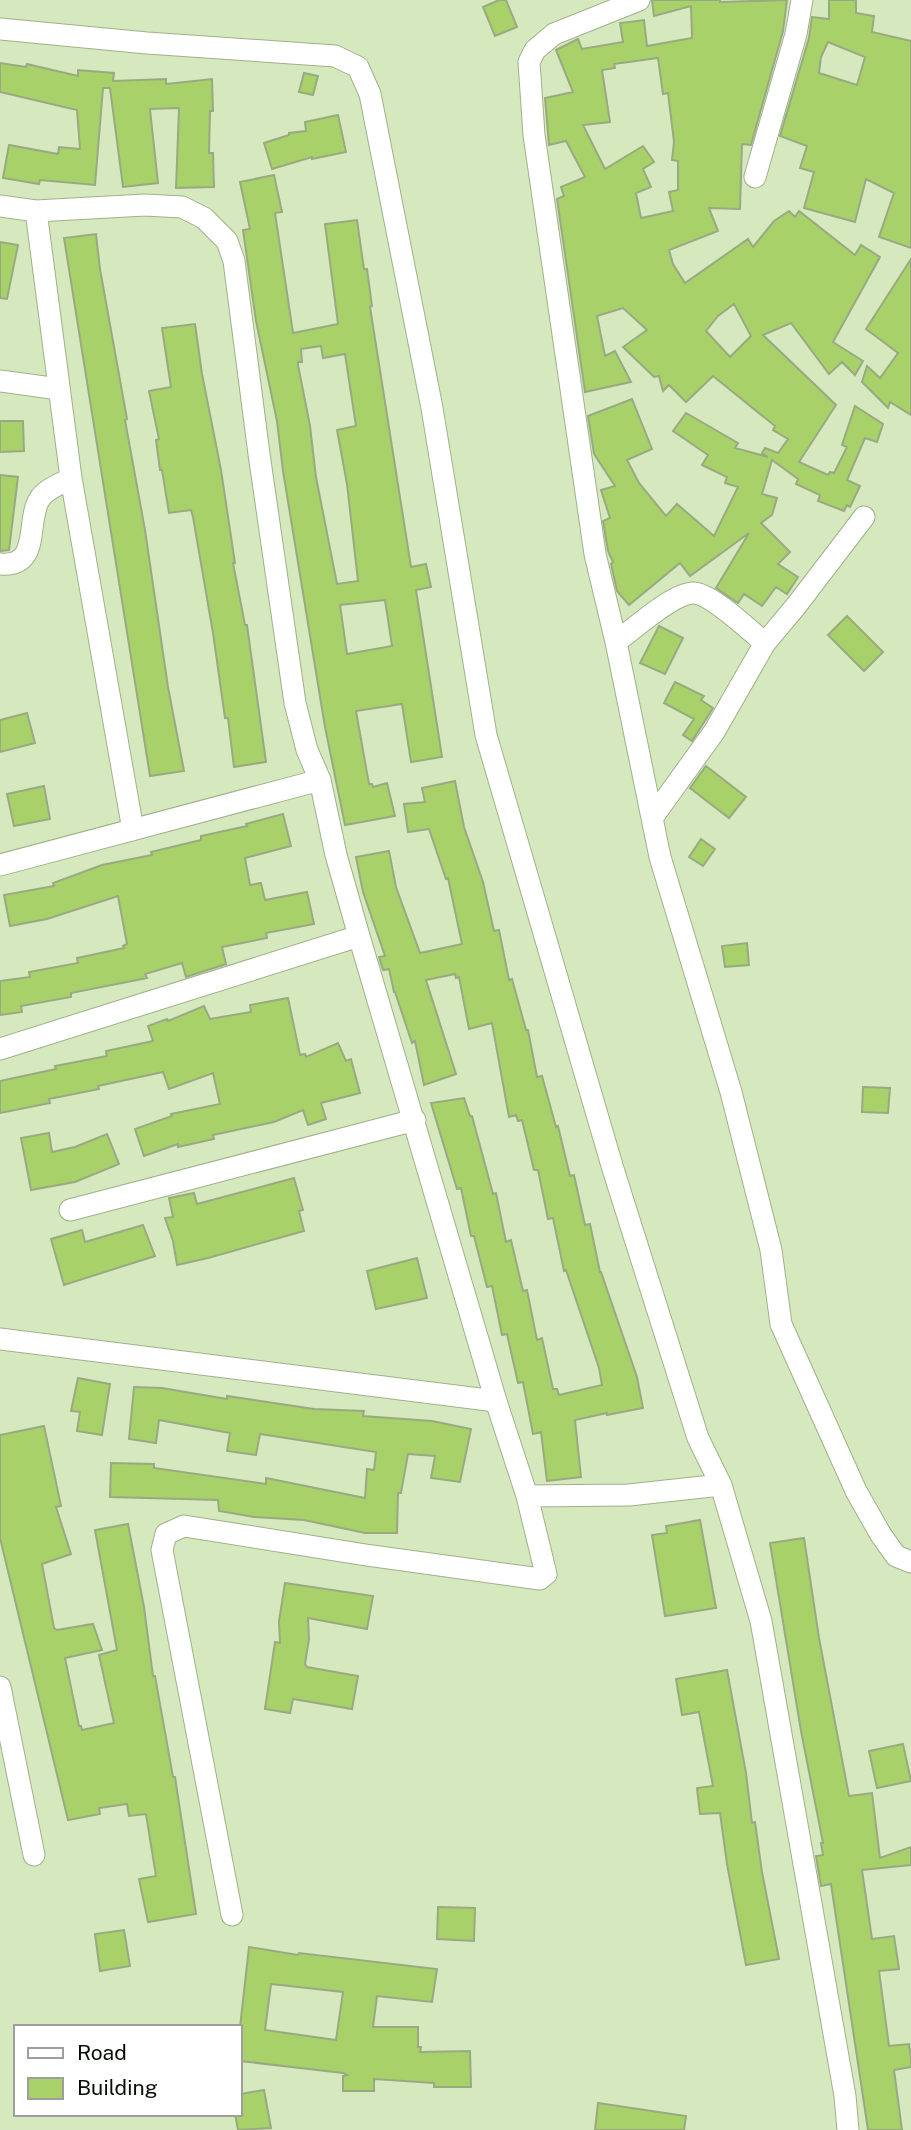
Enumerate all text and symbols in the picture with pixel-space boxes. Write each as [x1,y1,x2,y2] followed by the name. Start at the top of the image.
[14,2025,242,2116] legend
[77,2040,127,2065] text: Road
[77,2075,158,2100] text: Building

